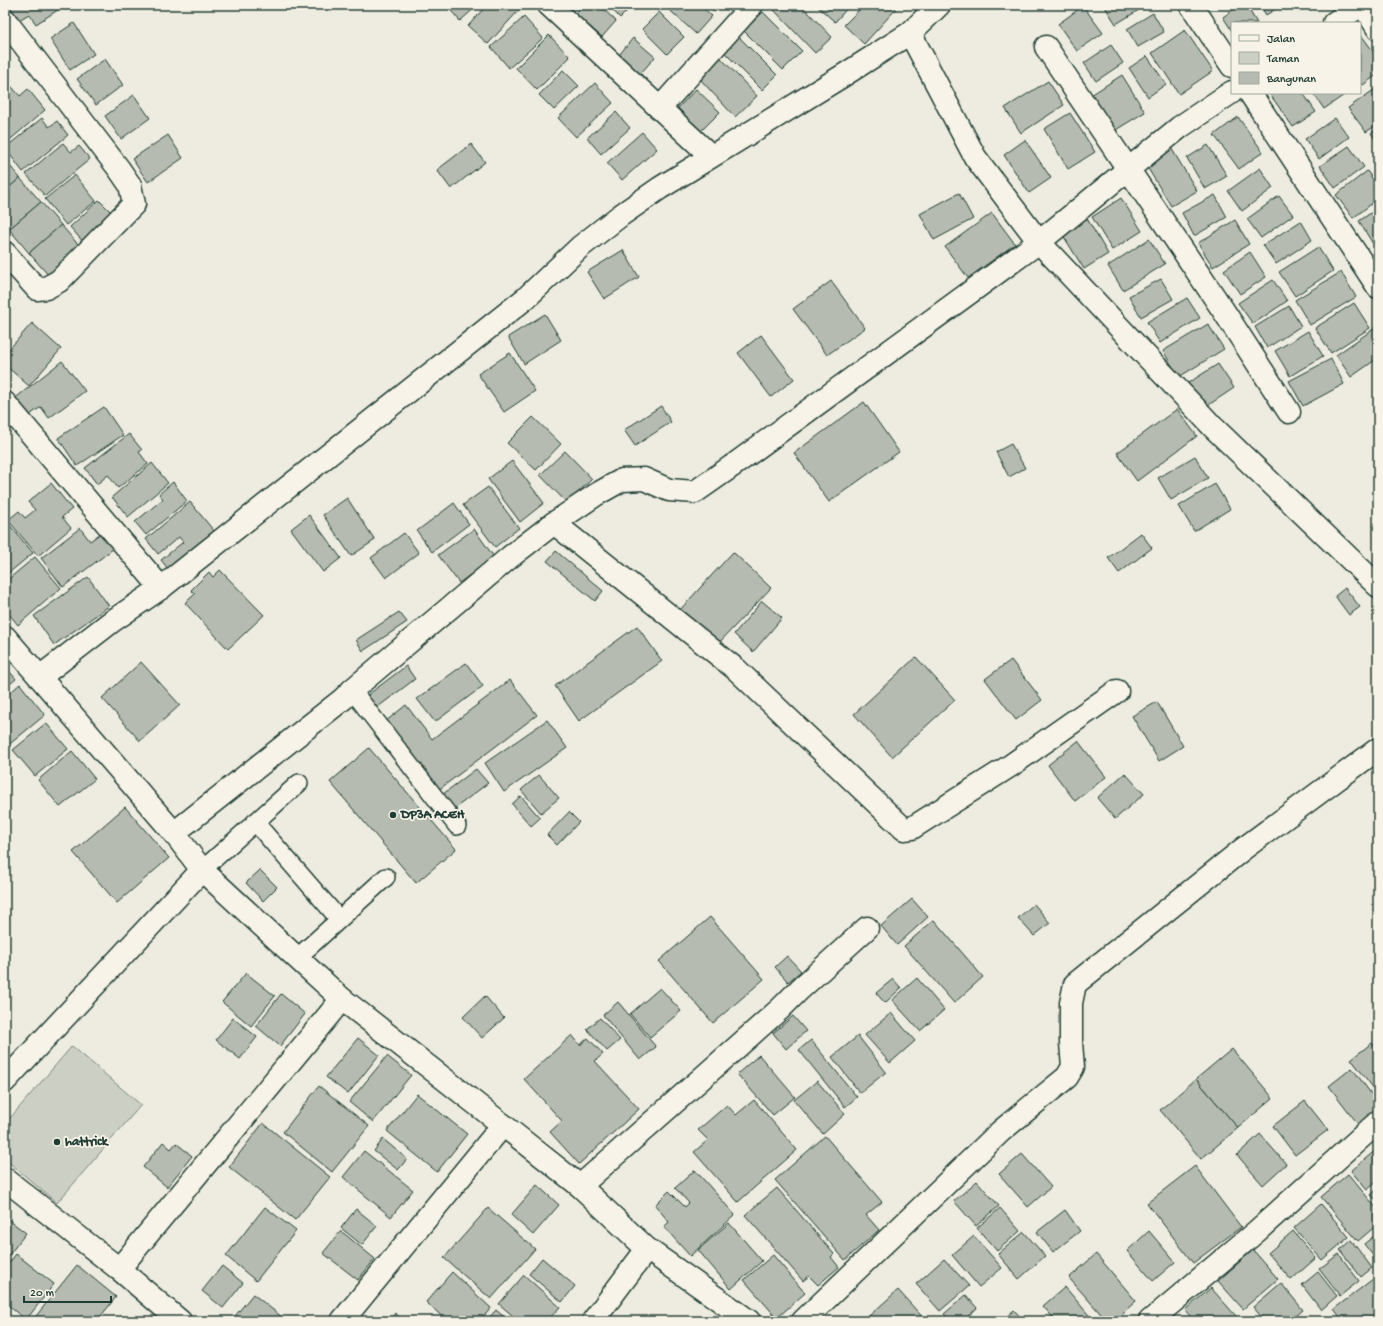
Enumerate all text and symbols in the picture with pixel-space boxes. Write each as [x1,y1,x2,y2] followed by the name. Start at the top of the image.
[1231,22,1361,94] legend
[1267,33,1295,47] text: Jalan
[1266,53,1299,67] text: Taman
[1266,73,1316,87] text: Bangunan
[400,808,465,823] place label: DP3A ACEH
[388,810,398,820] marker: DP3A ACEH
[65,1135,110,1150] place label: hattrick
[52,1137,62,1147] marker: hattrick
[24,1278,111,1304] scale bar
[30,1287,55,1301] text: 20 m

